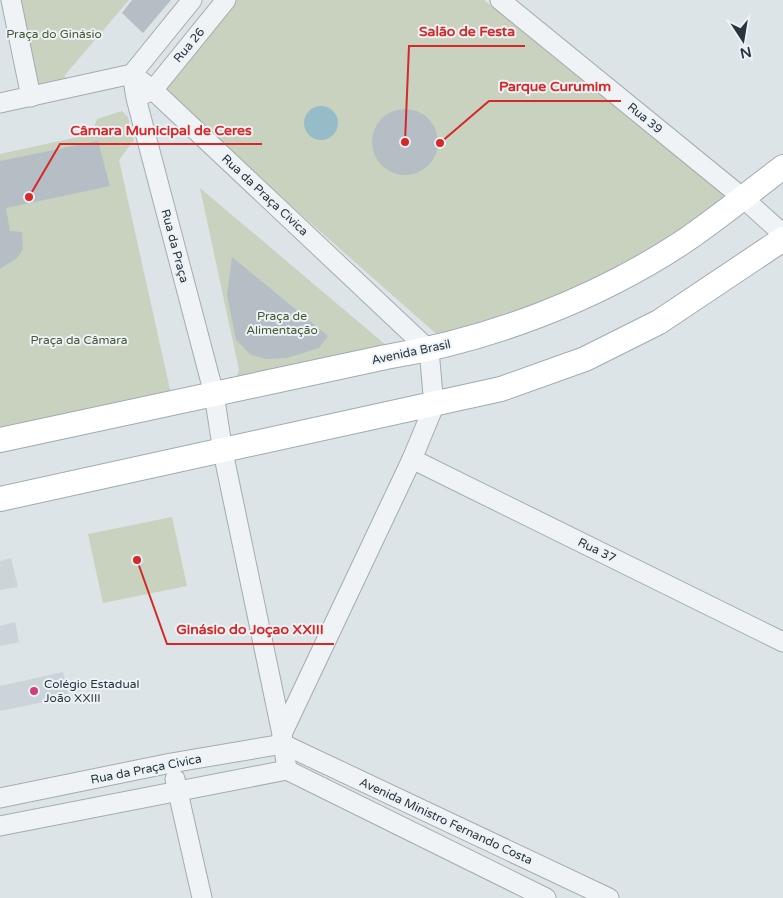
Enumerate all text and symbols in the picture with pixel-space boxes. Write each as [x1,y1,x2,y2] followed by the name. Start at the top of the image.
[718,15,768,65] north arrow
[409,17,525,46] callout: Salão de Festa
[419,23,515,40] text: Salão de Festa
[171,25,207,65] street label: Rua 26
[6,27,102,41] park label: Praça do Ginásio
[738,43,753,62] text: N
[489,72,621,101] callout: Parque Curumim
[499,78,611,95] text: Parque Curumim
[625,100,665,136] street label: Rua 39
[60,115,262,144] callout: Câmara Municipal de Ceres
[70,122,252,139] text: Câmara Municipal de Ceres
[219,152,311,238] street label: Rua da Praça Civica
[158,208,192,284] street label: Rua da Praça
[246,309,318,337] park label: Praça de Alimentação
[30,333,128,347] park label: Praça da Câmara
[370,337,452,367] street label: Avenida Brasil
[576,535,618,565] street label: Rua 37
[167,615,334,644] callout: Ginásio do Joçao XXIII
[176,621,324,638] text: Ginásio do Joçao XXIII
[44,677,139,705] place label: Colégio Estadual João XXIII
[28,685,40,697] marker: Colégio Estadual João XXIII
[89,751,203,787] street label: Rua da Praça Civica
[357,775,535,867] street label: Avenida Ministro Fernando Costa

